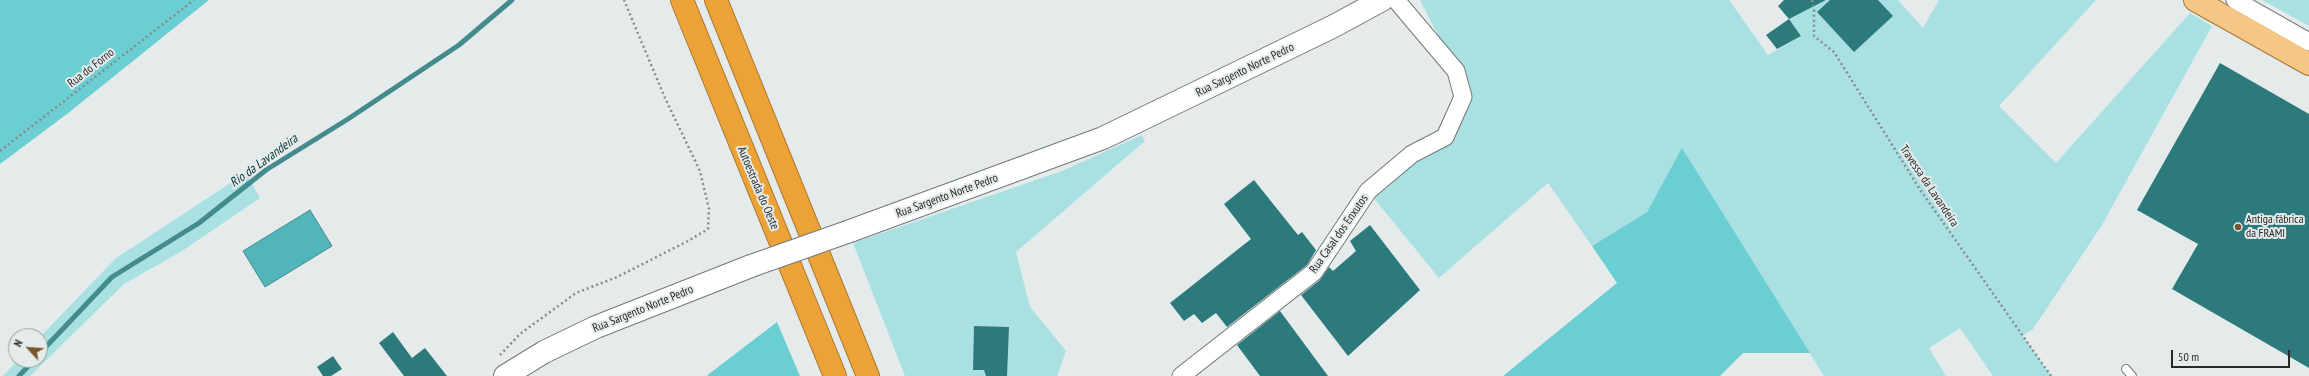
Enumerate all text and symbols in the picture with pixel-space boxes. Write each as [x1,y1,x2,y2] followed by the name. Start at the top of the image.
[1194,40,1296,100] street label: Rua Sargento Norte Pedro
[65,45,117,91] street label: Rua do Forno
[227,131,301,191] water label: Rio da Lavandeira
[1896,143,1962,229] street label: Travessa da Lavandeira
[734,144,782,232] street label: Autoestrada do Oeste
[894,171,1000,221] street label: Rua Sargento Norte Pedro
[1307,192,1371,276] street label: Rua Casal dos Enxutos
[2246,213,2303,241] place label: Antiga fábrica da FRAMI
[2233,222,2243,232] marker: Antiga fábrica da FRAMI
[590,282,696,336] street label: Rua Sargento Norte Pedro
[8,328,48,368] north arrow
[11,337,26,349] text: N
[2173,342,2292,368] scale bar
[2178,349,2199,364] text: 50 m

